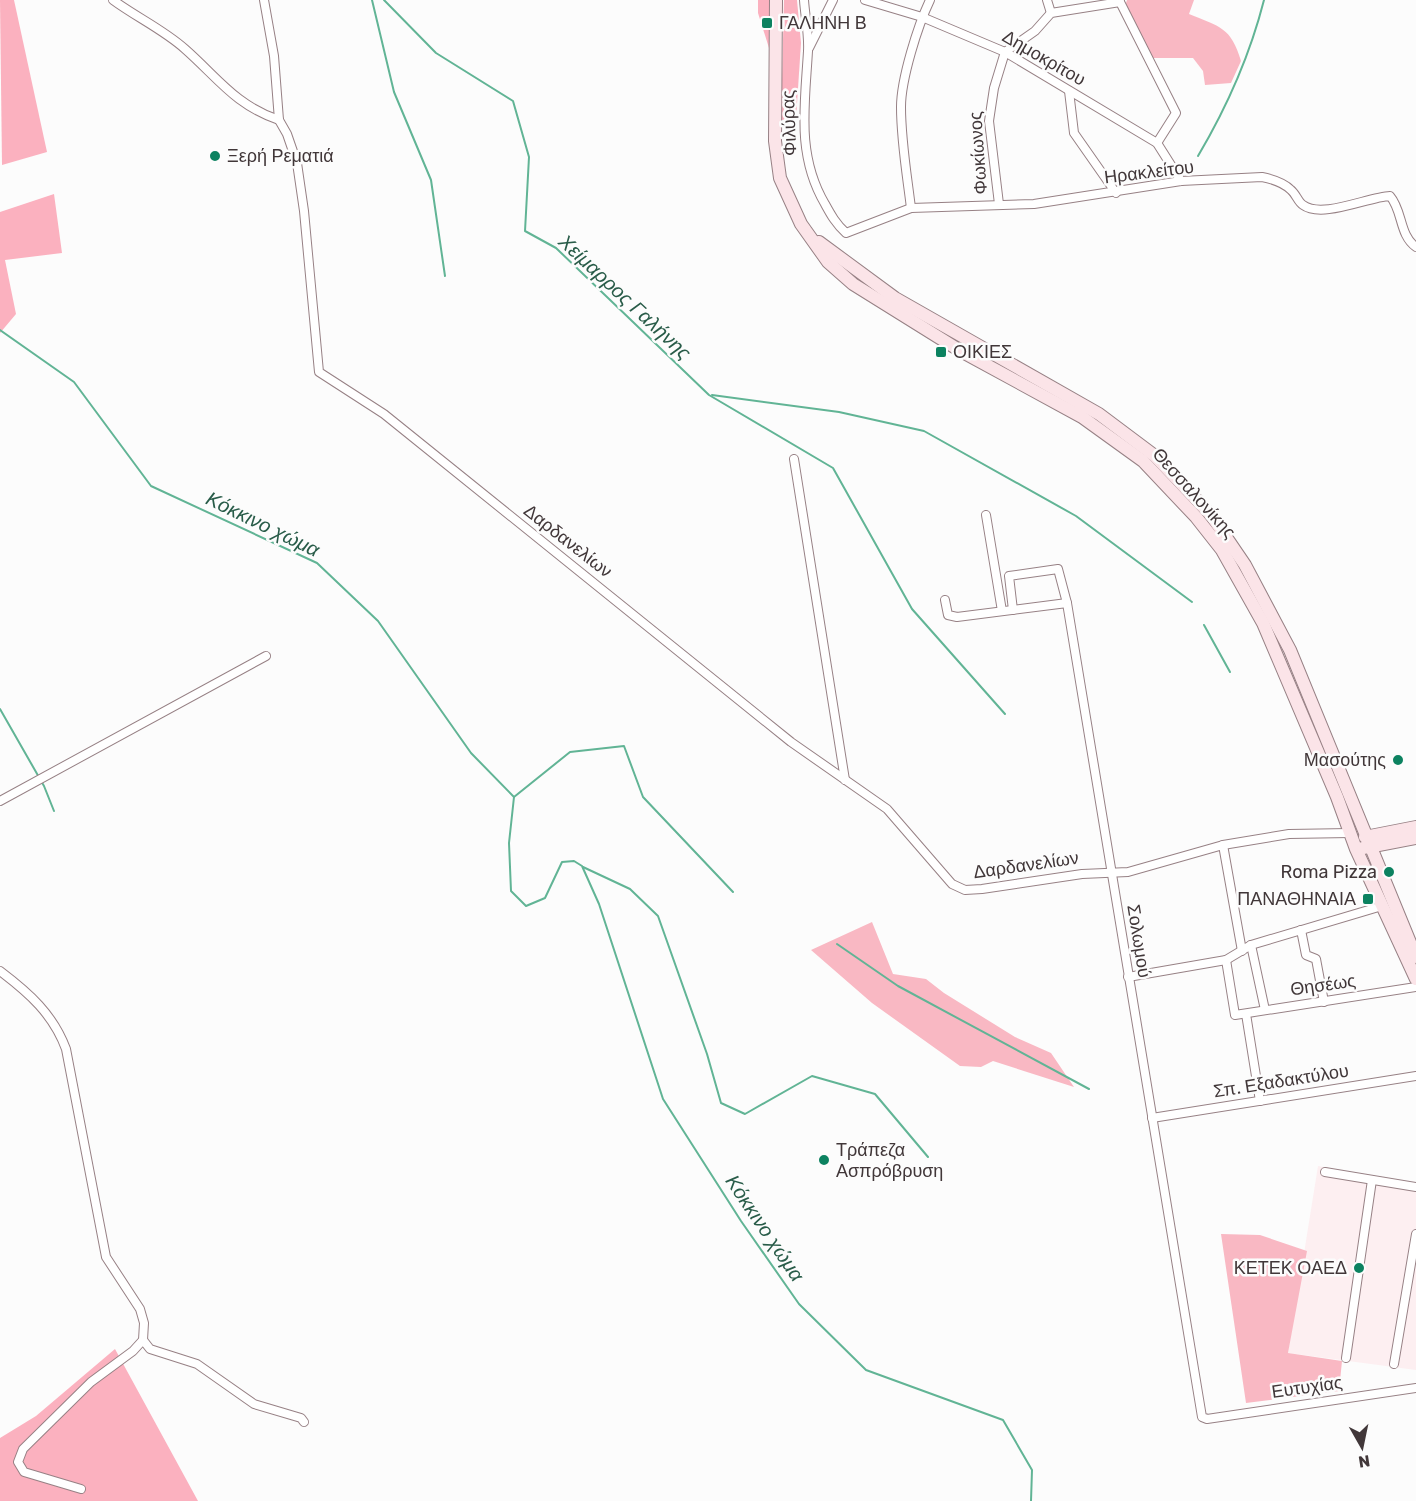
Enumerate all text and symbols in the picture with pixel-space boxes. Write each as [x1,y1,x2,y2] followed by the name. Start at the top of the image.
[779,12,867,34] place label: ΓΑΛΗΝΗ Β
[760,16,774,30] marker: ΓΑΛΗΝΗ Β
[999,25,1089,91] street label: Δημοκρίτου
[777,89,801,156] street label: Φιλύρας
[964,110,992,195] street label: Φωκίωνος
[227,145,334,167] place label: Ξερή Ρεματιά
[208,149,222,163] marker: Ξερή Ρεματιά
[1103,156,1195,188] street label: Ηρακλείτου
[553,229,696,365] water label: Χείμαρρος Γαλήνης
[953,341,1012,363] place label: ΟΙΚΙΕΣ
[934,345,948,359] marker: ΟΙΚΙΕΣ
[1148,443,1241,543] street label: Θεσσαλονίκης
[202,486,324,562] water label: Κόκκινο χώμα
[519,500,617,582] street label: Δαρδανελίων
[1304,749,1386,771] place label: Μασούτης
[1391,753,1405,767] marker: Μασούτης
[972,847,1080,883] street label: Δαρδανελίων
[1280,861,1377,883] place label: Roma Pizza
[1382,865,1396,879] marker: Roma Pizza
[1237,888,1356,910] place label: ΠΑΝΑΘΗΝΑΙΑ
[1361,892,1375,906] marker: ΠΑΝΑΘΗΝΑΙΑ
[1122,903,1156,979] street label: Σολωμού
[1289,969,1357,1000] street label: Θησέως
[1212,1059,1350,1103] street label: Σπ. Εξαδακτύλου
[836,1139,943,1182] place label: Τράπεζα Ασπρόβρυση
[817,1153,831,1167] marker: Τράπεζα Ασπρόβρυση
[721,1170,810,1286] water label: Κόκκινο χώμα
[1234,1257,1347,1279] place label: ΚΕΤΕΚ ΟΑΕΔ
[1352,1261,1366,1275] marker: ΚΕΤΕΚ ΟΑΕΔ
[1270,1371,1344,1403] street label: Ευτυχίας
[1332,1417,1392,1477] north arrow
[1357,1451,1371,1472] text: N

